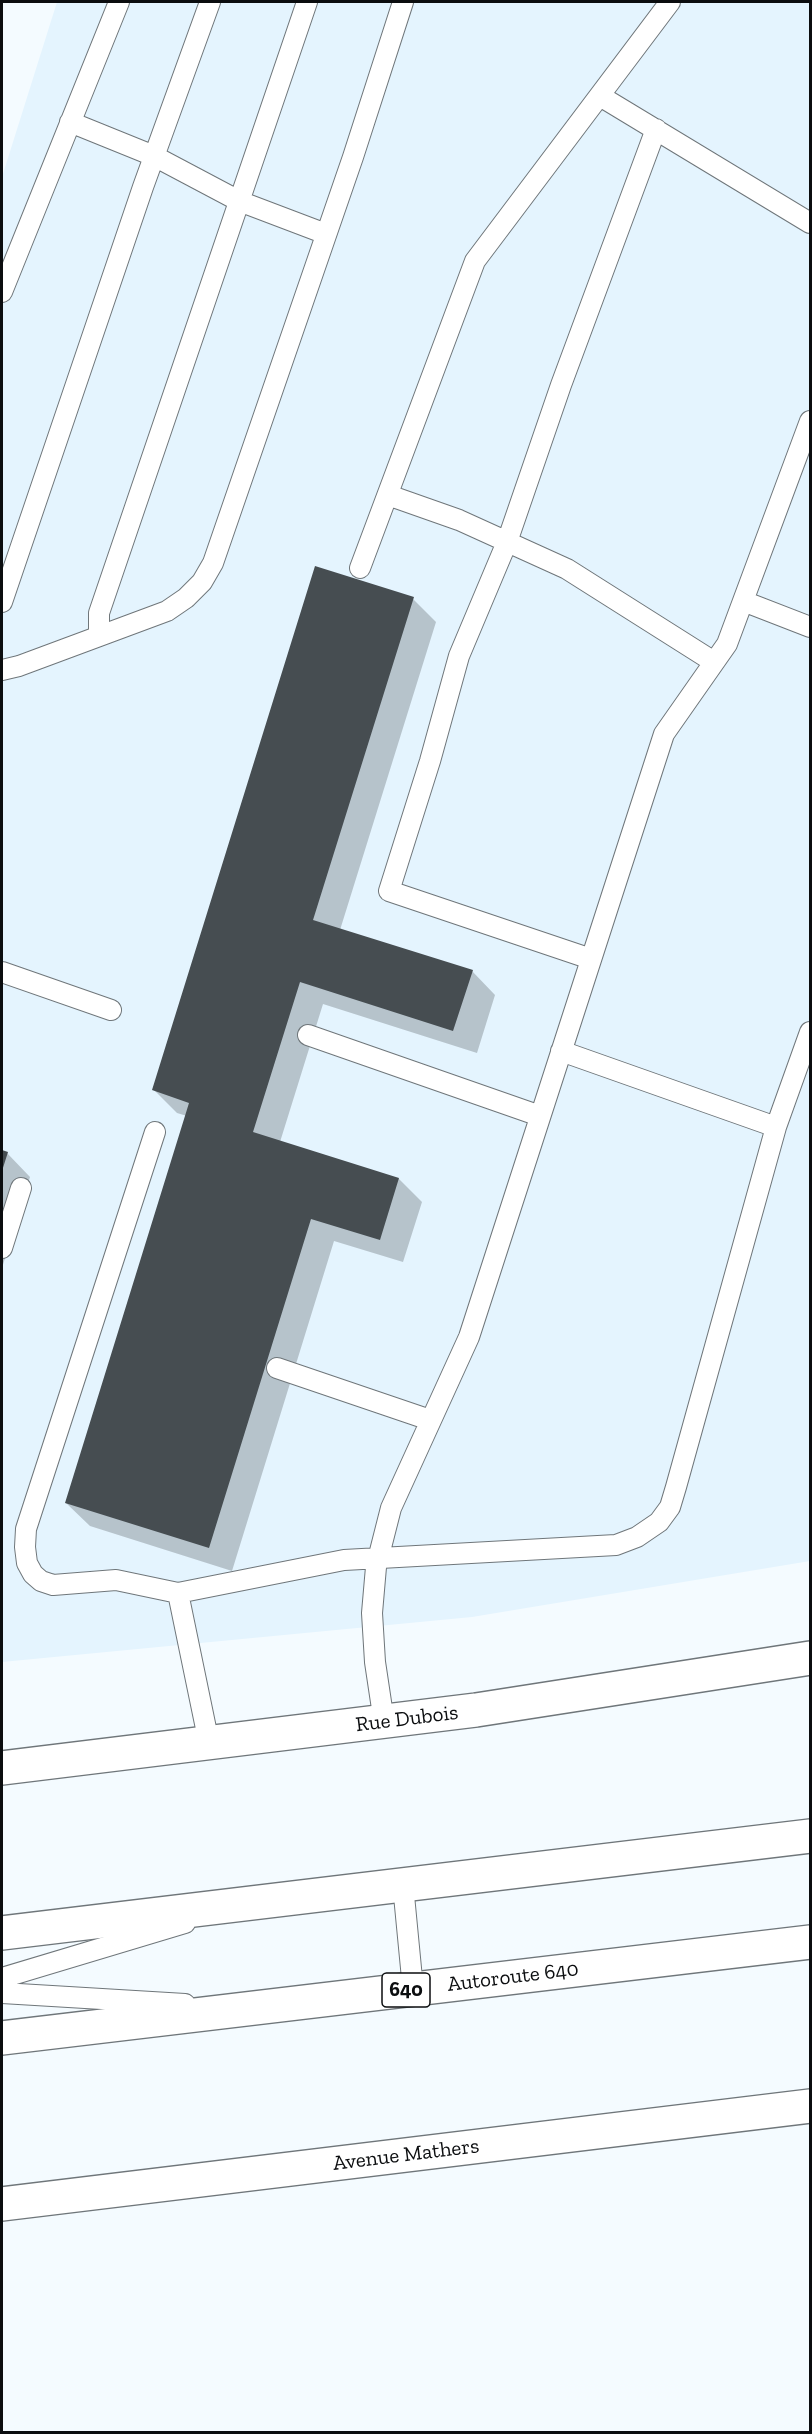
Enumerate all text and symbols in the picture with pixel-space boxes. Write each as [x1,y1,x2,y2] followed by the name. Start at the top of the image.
[354,1700,460,1738] street label: Rue Dubois
[446,1956,580,1998] street label: Autoroute 640
[382,1973,430,2007] road number: 640
[331,2134,481,2176] street label: Avenue Mathers

